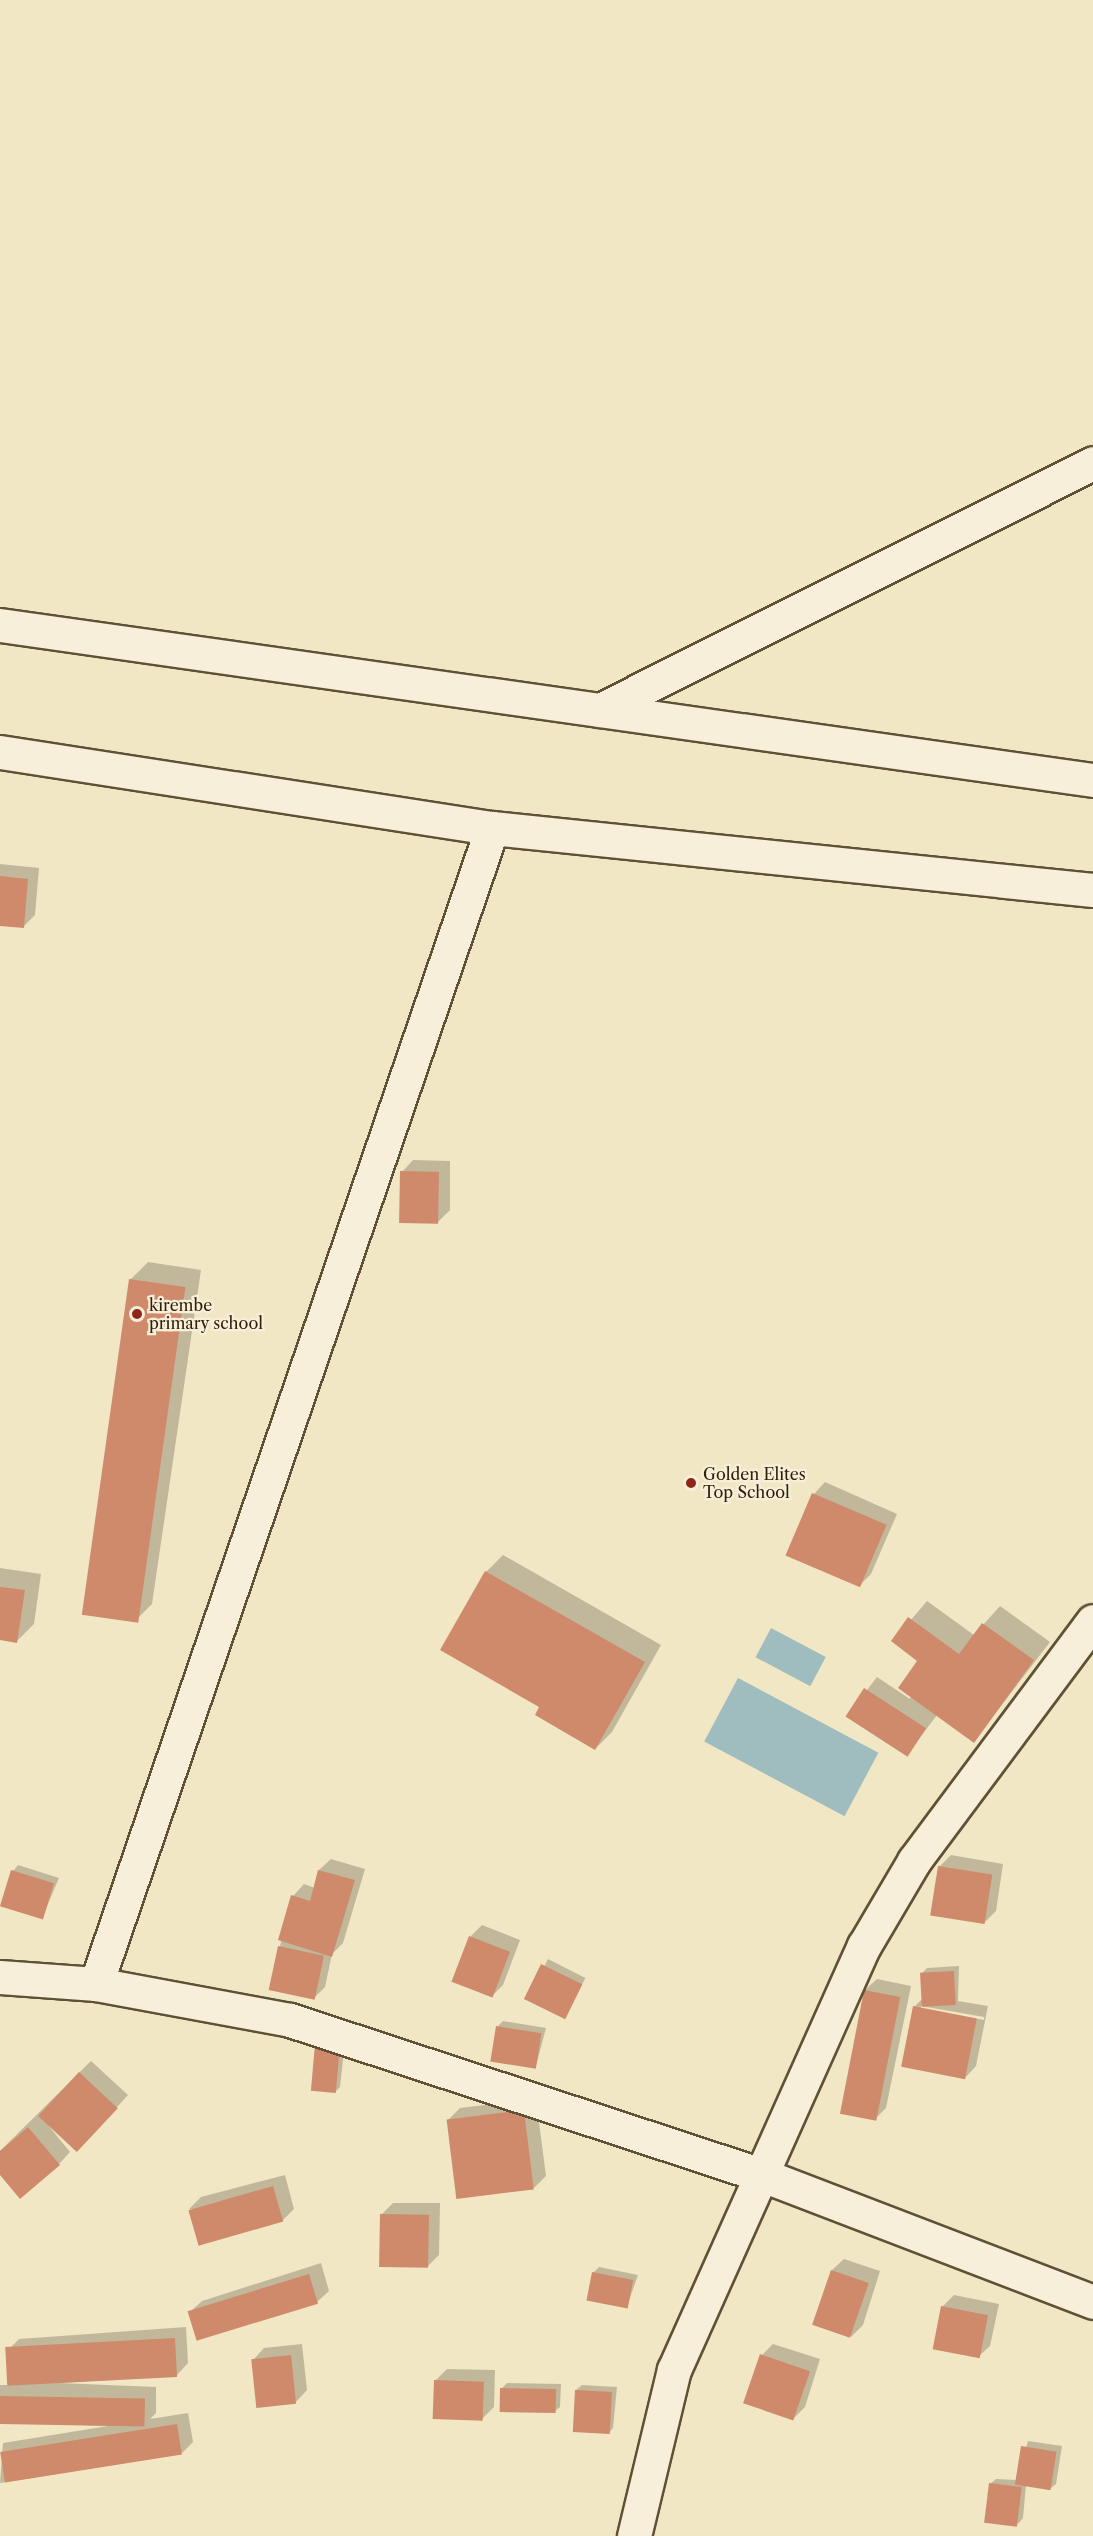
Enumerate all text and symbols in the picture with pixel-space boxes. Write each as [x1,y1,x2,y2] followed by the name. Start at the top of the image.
[149,1295,263,1333] place label: kirembe primary school
[130,1307,144,1321] marker: kirembe primary school
[703,1464,806,1502] place label: Golden Elites Top School
[684,1476,698,1490] marker: Golden Elites Top School

